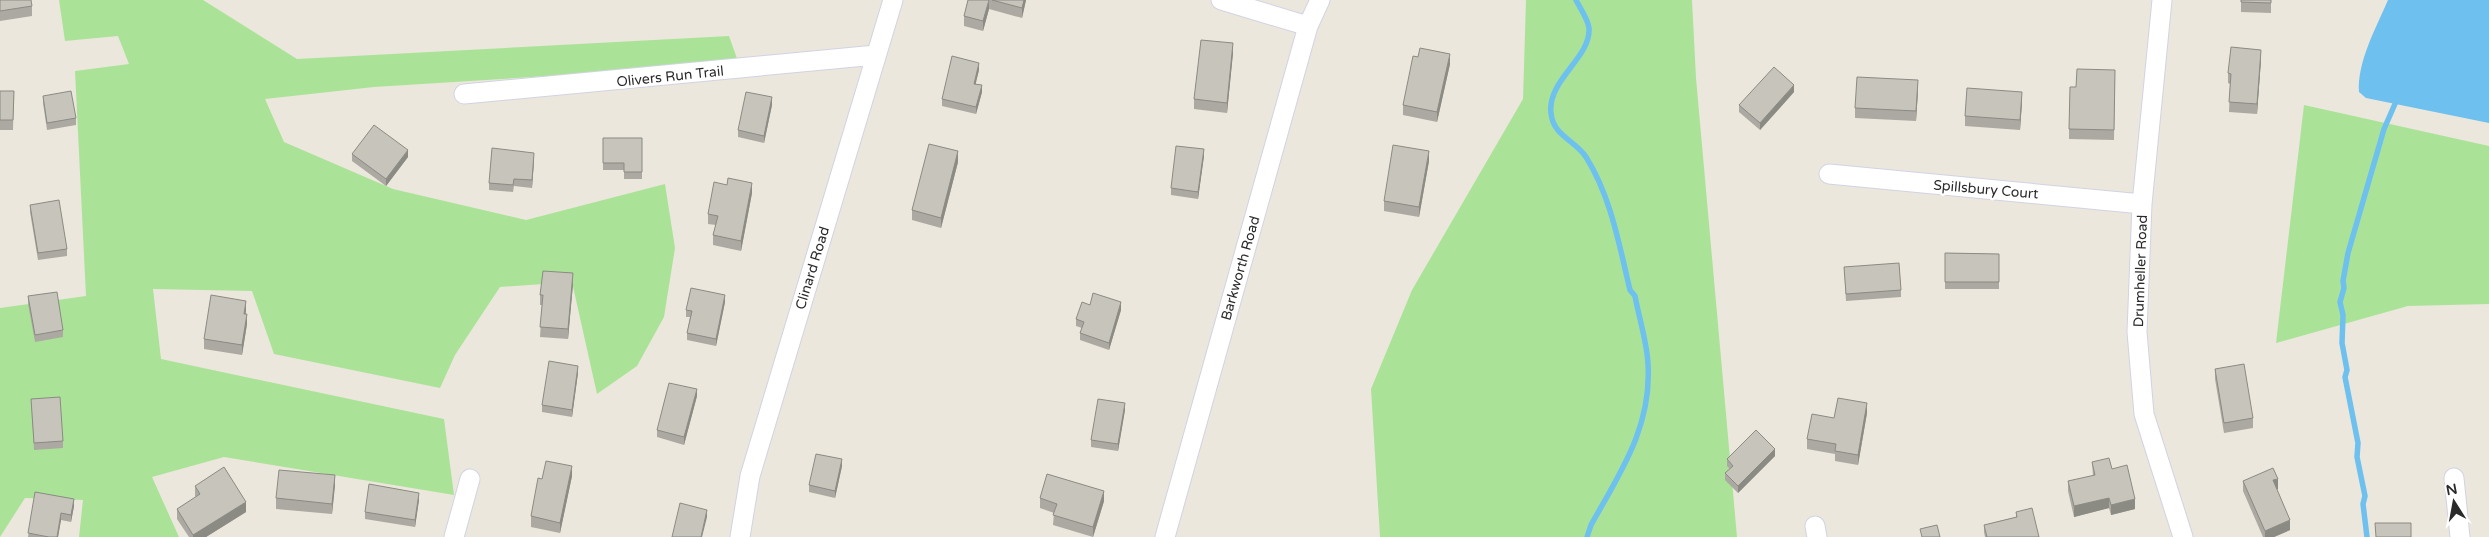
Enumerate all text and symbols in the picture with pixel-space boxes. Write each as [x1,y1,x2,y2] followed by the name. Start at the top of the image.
[616,62,725,91] street label: Olivers Run Trail
[1933,176,2040,203] street label: Spillsbury Court
[1217,214,1264,322] street label: Barkworth Road
[2130,214,2151,328] street label: Drumheller Road
[792,225,833,312] street label: Clinard Road
[2429,477,2479,527] north arrow
[2444,480,2459,499] text: N

